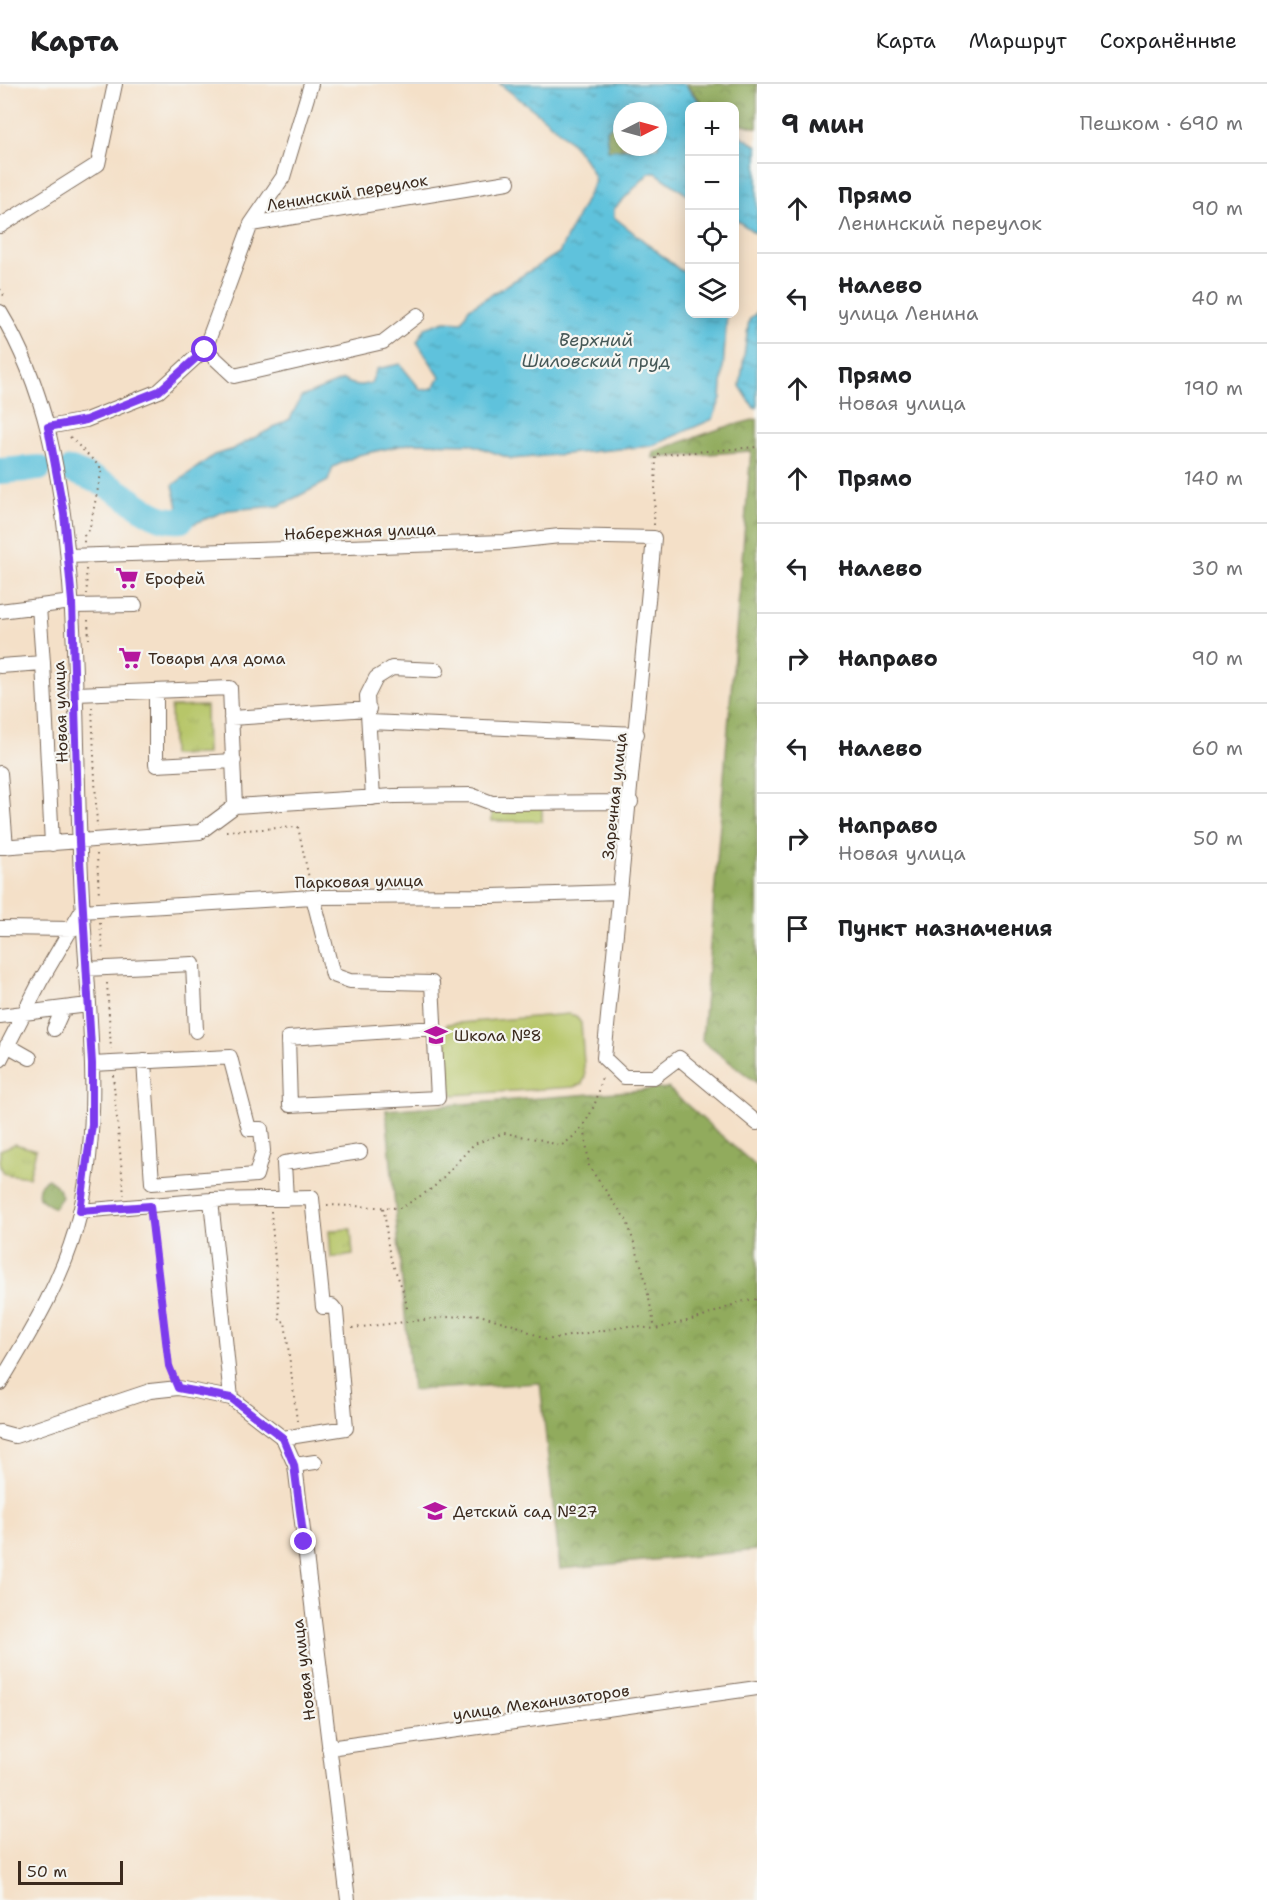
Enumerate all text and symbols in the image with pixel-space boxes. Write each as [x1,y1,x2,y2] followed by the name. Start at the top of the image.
[30,22,119,60] text: Карта
[876,27,936,55] text: Карта
[969,27,1067,55] text: Маршрут
[1100,27,1237,55] text: Сохранённые
[613,102,667,156] north arrow
[685,102,739,318] map controls
[685,102,739,156] button: +
[781,106,864,141] text: 9 мин
[1080,110,1243,136] text: Пешком · 690 m
[685,156,739,210] button: −
[265,169,430,216] street label: Ленинский переулок
[838,181,912,210] text: Прямо
[781,192,814,225] icon: ahead
[1191,195,1243,221] text: 90 m
[685,210,739,264] button: locate
[838,210,1042,236] text: Ленинский переулок
[685,264,739,318] button: layers
[838,271,922,300] text: Налево
[781,282,814,315] icon: left
[1191,285,1243,311] text: 40 m
[838,300,978,326] text: улица Ленина
[521,328,671,373] water label: Верхний Шиловский пруд
[191,336,217,362] route start
[838,361,912,390] text: Прямо
[781,372,814,405] icon: ahead
[1184,375,1243,401] text: 190 m
[838,390,966,416] text: Новая улица
[781,462,814,495] icon: ahead
[838,464,912,493] text: Прямо
[1184,465,1243,491] text: 140 m
[284,518,436,545] street label: Набережная улица
[781,552,814,585] icon: left
[838,554,922,583] text: Налево
[1191,555,1243,581] text: 30 m
[114,565,140,591] supermarket icon: Ерофей
[145,568,205,589] place label: Ерофей
[781,642,814,675] icon: right
[838,644,938,673] text: Направо
[117,645,143,671] supermarket icon: Товары для дома
[1191,645,1243,671] text: 90 m
[148,648,285,669] place label: Товары для дома
[48,661,73,763] street label: Новая улица
[597,731,632,861] street label: Заречная улица
[781,732,814,765] icon: left
[838,734,922,763] text: Налево
[1191,735,1243,761] text: 60 m
[838,811,938,840] text: Направо
[781,822,814,855] icon: right
[1193,825,1243,851] text: 50 m
[838,840,966,866] text: Новая улица
[295,870,423,893] street label: Парковая улица
[781,912,814,945] icon: arrive
[838,914,1052,943] text: Пункт назначения
[423,1022,449,1048] school or university icon: Школа №8
[454,1025,542,1046] place label: Школа №8
[422,1498,448,1524] school or university icon: Детский сад №27
[453,1501,598,1522] place label: Детский сад №27
[290,1528,316,1554] route end
[287,1618,320,1722] street label: Новая улица
[451,1680,631,1725] street label: улица Механизаторов
[18,1858,123,1886] scale bar
[27,1861,67,1882] text: 50 m

